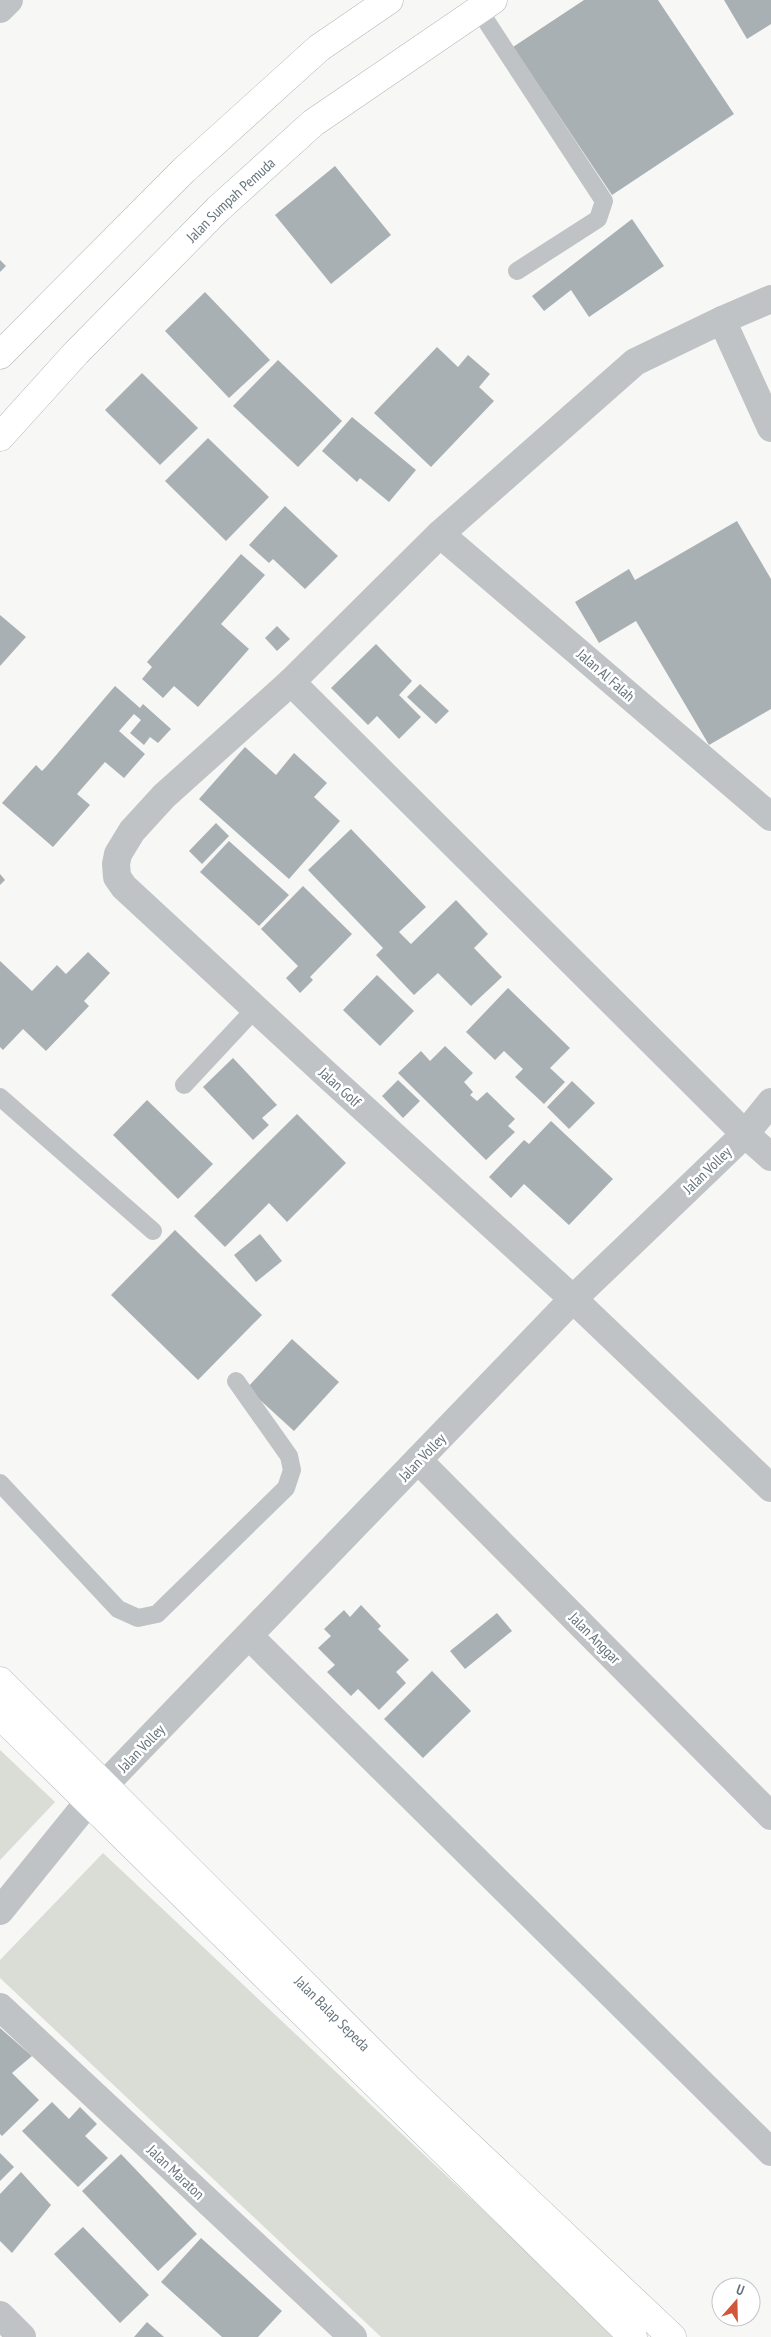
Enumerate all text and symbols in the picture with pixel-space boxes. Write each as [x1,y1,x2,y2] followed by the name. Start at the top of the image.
[181,153,279,246] street label: Jalan Sumpah Pemuda
[572,644,639,705] street label: Jalan Al Falah
[314,1063,366,1112] street label: Jalan Golf
[678,1142,735,1198] street label: Jalan Volley
[394,1429,450,1486] street label: Jalan Volley
[565,1608,625,1668] street label: Jalan Anggar
[113,1720,169,1777] street label: Jalan Volley
[290,1970,375,2055] street label: Jalan Balap Sepeda
[143,2140,209,2203] street label: Jalan Maraton
[711,2277,761,2327] north arrow
[734,2280,747,2299] text: U

